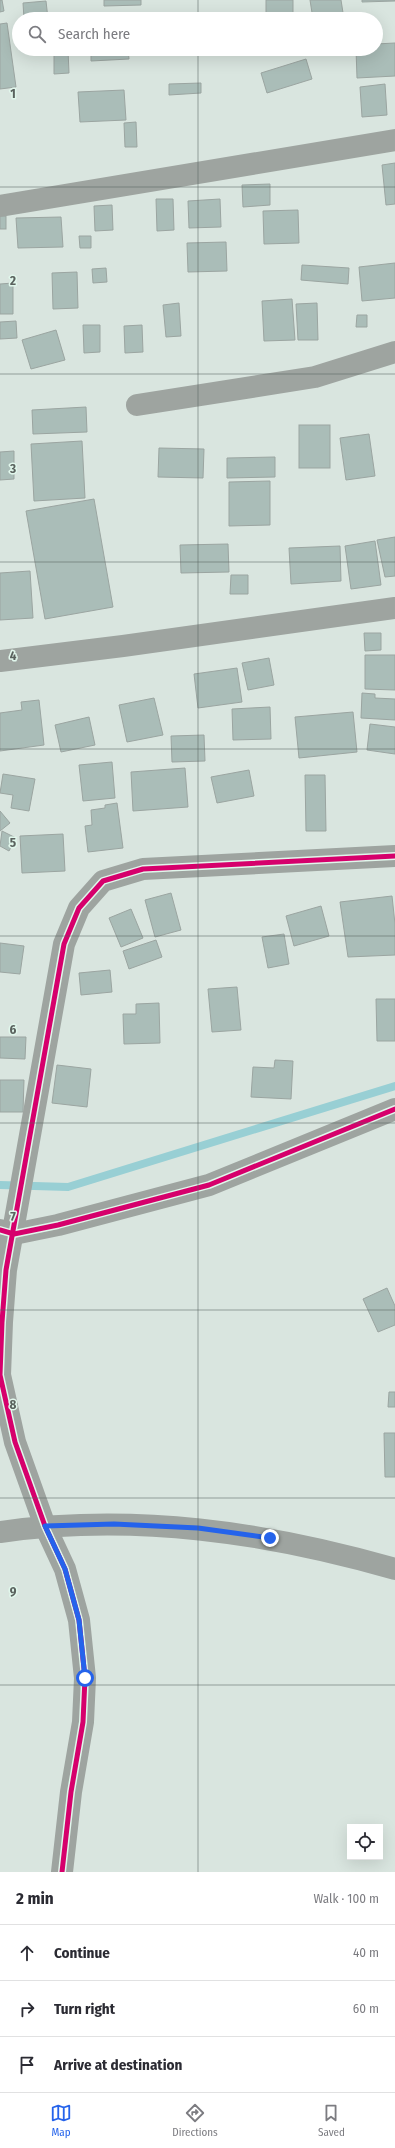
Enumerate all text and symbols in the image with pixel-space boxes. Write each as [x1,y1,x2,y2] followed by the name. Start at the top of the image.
[12,12,383,56] search box
[26,23,48,45] icon: search
[58,25,130,43] text: Search here
[10,86,16,101] text: 1
[9,273,16,288] text: 2
[9,461,16,476] text: 3
[10,648,17,663] text: 4
[10,835,16,850] text: 5
[10,1022,17,1037] text: 6
[10,1209,16,1224] text: 7
[10,1397,17,1412] text: 8
[261,1529,279,1547] route end
[10,1584,17,1599] text: 9
[76,1669,94,1687] route start
[347,1824,383,1860] map controls
[347,1824,383,1860] button: locate
[16,1888,54,1909] text: 2 min
[313,1891,379,1906] text: Walk · 100 m
[16,1942,38,1964] icon: ahead
[54,1944,110,1962] text: Continue
[353,1945,379,1960] text: 40 m
[16,1998,38,2020] icon: right
[54,2000,115,2018] text: Turn right
[353,2001,379,2016] text: 60 m
[16,2054,38,2076] icon: arrive
[54,2056,182,2074] text: Arrive at destination
[50,2102,72,2139] tab: Map
[172,2102,218,2139] tab: Directions
[318,2102,345,2139] tab: Saved

